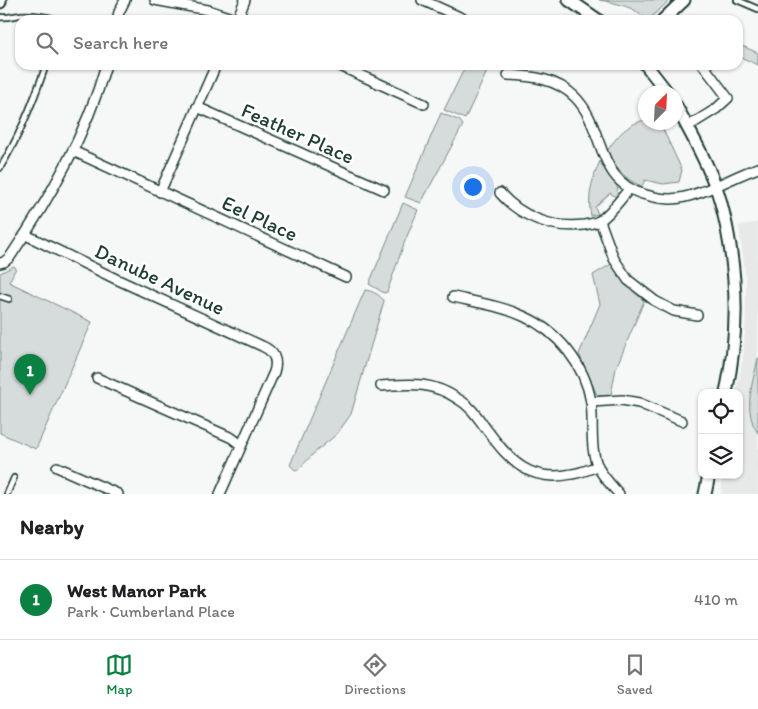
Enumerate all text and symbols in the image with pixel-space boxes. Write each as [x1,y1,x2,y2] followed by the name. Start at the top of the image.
[15,15,743,70] search box
[33,29,61,57] icon: search
[73,31,168,54] text: Search here
[638,85,683,130] north arrow
[238,97,358,169] street label: Feather Place
[460,174,486,200] your location
[218,190,302,246] street label: Eel Place
[91,238,229,320] street label: Danube Avenue
[14,354,46,395] pin: 1
[698,389,743,479] map controls
[698,389,743,434] button: locate
[698,434,743,479] button: layers
[20,514,84,539] text: Nearby
[67,579,206,602] text: West Manor Park
[32,590,40,609] text: 1
[694,590,738,609] text: 410 m
[67,602,235,621] text: Park · Cumberland Place
[105,651,133,698] tab: Map
[344,651,406,698] tab: Directions
[617,651,653,698] tab: Saved

